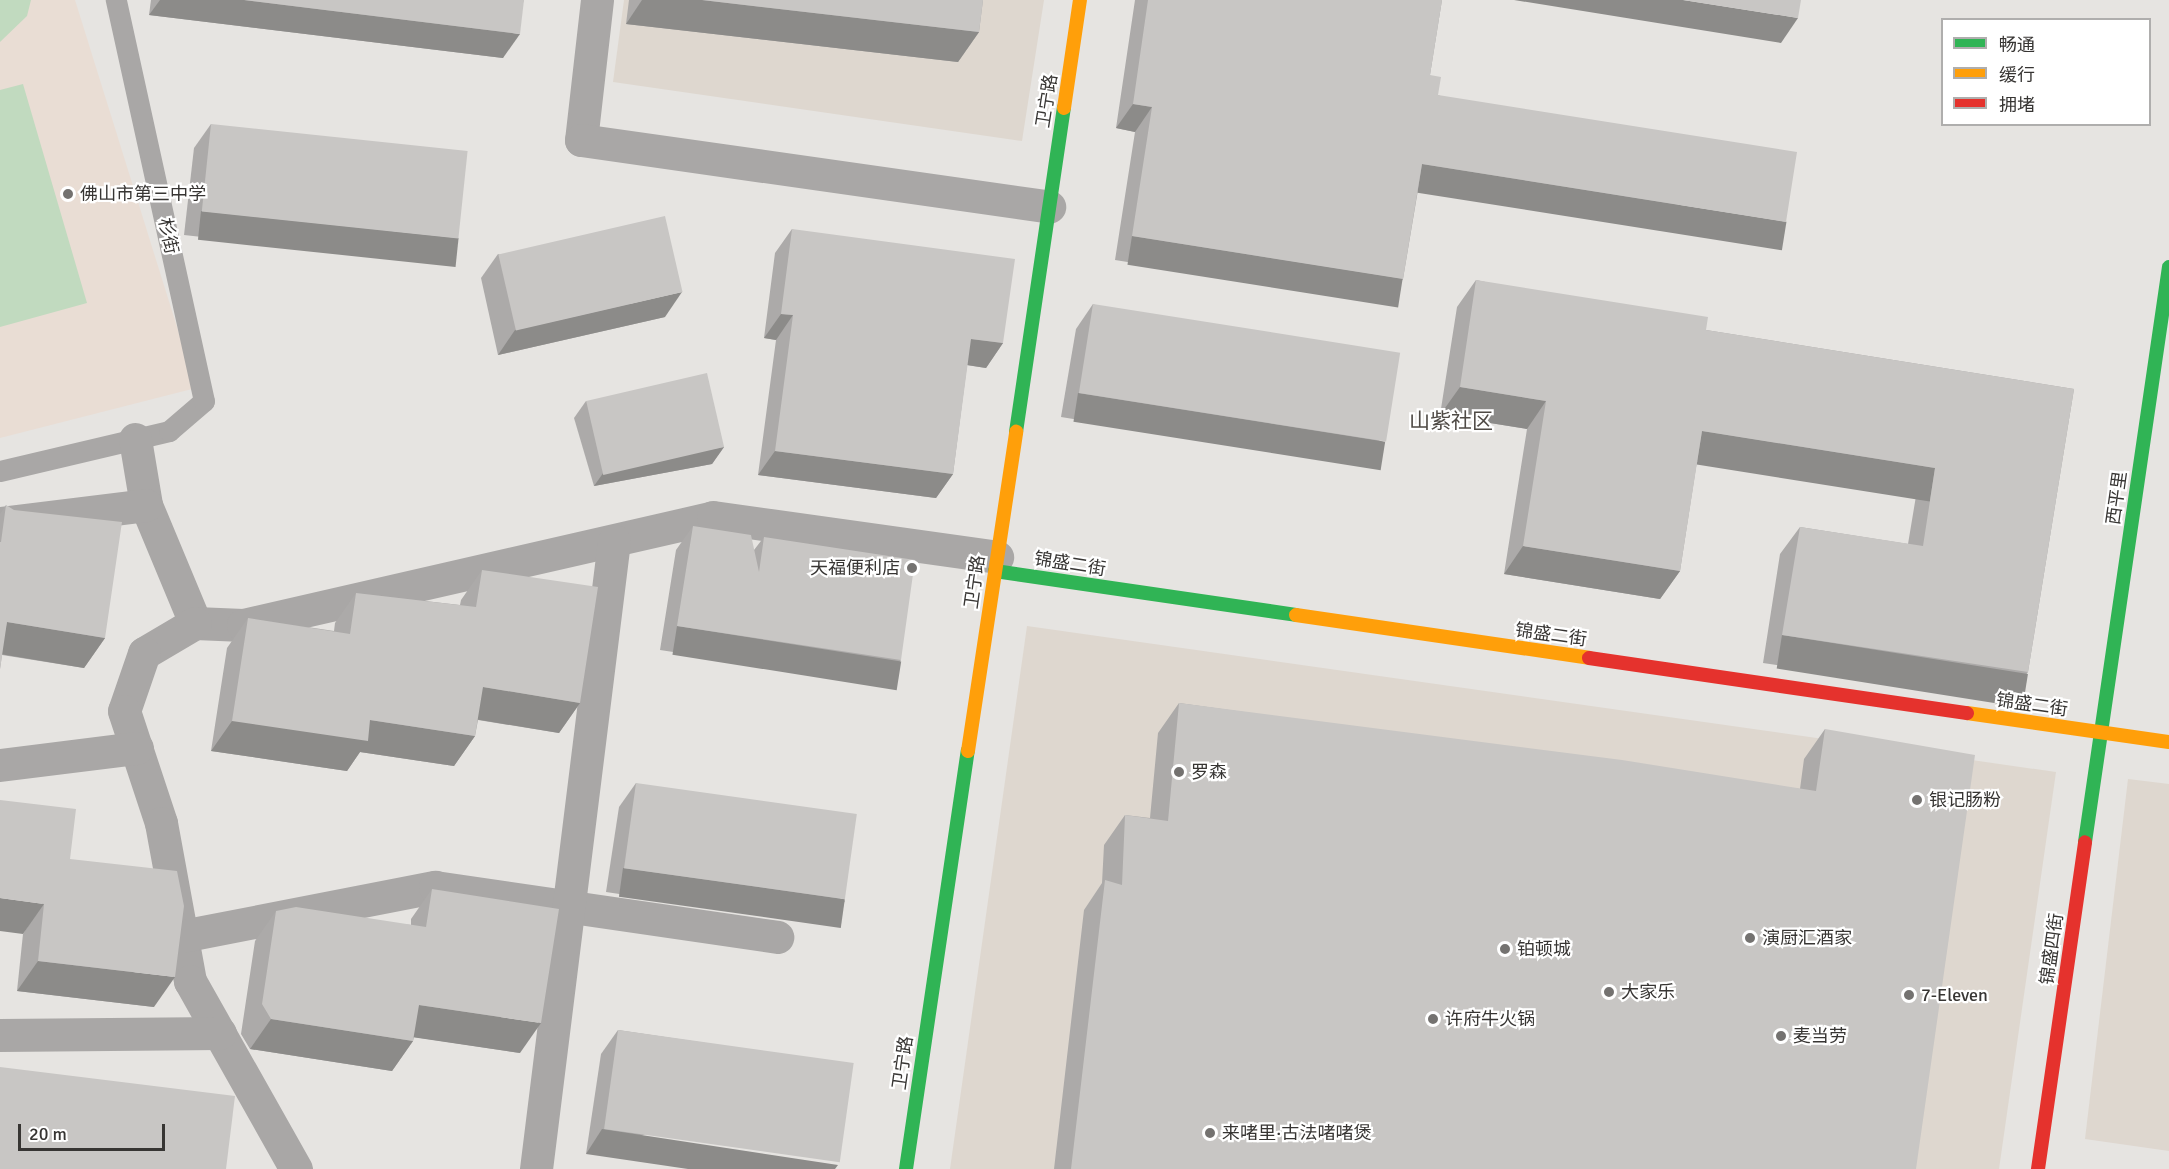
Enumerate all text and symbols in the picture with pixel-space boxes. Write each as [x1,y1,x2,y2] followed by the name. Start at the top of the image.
[1941,18,2151,126] legend
[1999,34,2035,56] text: 畅通
[1999,64,2035,86] text: 缓行
[1032,73,1062,129] street label: 卫宁路
[1999,94,2035,116] text: 拥堵
[80,183,206,205] place label: 佛山市第三中学
[61,187,75,201] marker: 佛山市第三中学
[154,216,182,256] street label: 杉街
[1409,408,1493,434] district label: 山紫社区
[2103,470,2131,526] street label: 西平里
[1033,548,1107,580] street label: 锦盛二街
[961,554,989,610] street label: 卫宁路
[810,557,900,579] place label: 天福便利店
[905,561,919,575] marker: 天福便利店
[1514,619,1588,651] street label: 锦盛二街
[1995,689,2069,721] street label: 锦盛二街
[1191,761,1227,783] place label: 罗森
[1172,765,1186,779] marker: 罗森
[1929,789,2001,811] place label: 银记肠粉
[1910,793,1924,807] marker: 银记肠粉
[2036,912,2068,986] street label: 锦盛四街
[1762,927,1852,949] place label: 演厨汇酒家
[1743,931,1757,945] marker: 演厨汇酒家
[1517,938,1571,960] place label: 铂顿城
[1498,942,1512,956] marker: 铂顿城
[1621,981,1675,1003] place label: 大家乐
[1921,984,1988,1006] place label: 7-Eleven
[1602,985,1616,999] marker: 大家乐
[1902,988,1916,1002] marker: 7-Eleven
[1445,1008,1535,1030] place label: 许府牛火锅
[1426,1012,1440,1026] marker: 许府牛火锅
[1793,1025,1847,1047] place label: 麦当劳
[1774,1029,1788,1043] marker: 麦当劳
[889,1035,917,1091] street label: 卫宁路
[21,1112,168,1150] scale bar
[1222,1122,1371,1144] place label: 来啫里·古法啫啫煲
[29,1123,67,1145] text: 20 m
[1203,1126,1217,1140] marker: 来啫里·古法啫啫煲

